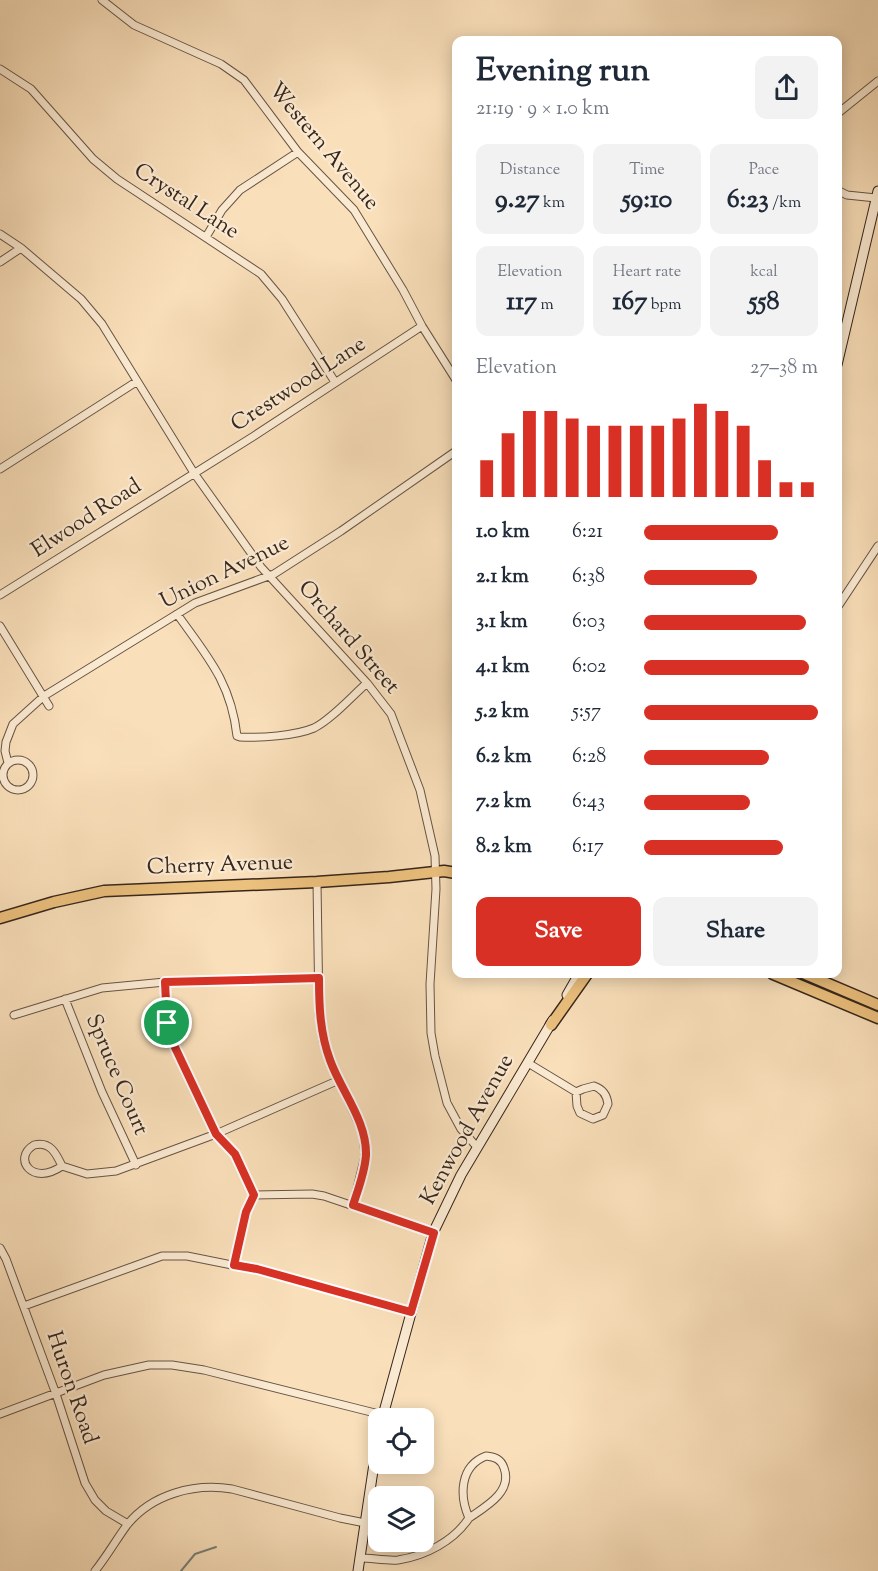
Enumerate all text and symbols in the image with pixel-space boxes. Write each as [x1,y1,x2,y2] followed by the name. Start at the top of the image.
[476,48,650,96] text: Evening run
[755,56,818,119] button: share
[260,76,386,218] street label: Western Avenue
[476,95,610,124] text: 21:19 · 9 × 1.0 km
[127,156,245,248] street label: Crystal Lane
[500,159,560,182] text: Distance
[629,159,665,182] text: Time
[749,159,779,182] text: Pace
[495,182,540,219] text: 9.27
[622,182,672,219] text: 59:10
[727,182,769,219] text: 6:23
[540,192,565,215] text: km
[769,192,801,215] text: /km
[498,261,562,284] text: Elevation
[613,261,681,284] text: Heart rate
[750,261,778,284] text: kcal
[506,284,537,321] text: 117
[613,284,647,321] text: 167
[748,284,780,321] text: 558
[537,294,554,317] text: m
[647,294,681,317] text: bpm
[225,329,373,441] street label: Crestwood Lane
[476,354,557,383] text: Elevation
[750,354,818,383] text: 27–38 m
[26,471,148,567] street label: Elwood Road
[476,518,530,547] text: 1.0 km
[572,518,603,547] text: 6:21
[155,528,295,618] street label: Union Avenue
[476,563,529,592] text: 2.1 km
[572,563,605,592] text: 6:38
[289,574,407,702] street label: Orchard Street
[476,608,528,637] text: 3.1 km
[572,608,605,637] text: 6:03
[476,653,530,682] text: 4.1 km
[572,653,606,682] text: 6:02
[476,698,529,727] text: 5.2 km
[572,698,601,727] text: 5:57
[476,743,532,772] text: 6.2 km
[572,743,606,772] text: 6:28
[476,788,531,817] text: 7.2 km
[572,788,605,817] text: 6:43
[476,833,532,862] text: 8.2 km
[572,833,604,862] text: 6:17
[146,847,294,885] street label: Cherry Avenue
[476,897,641,966] button: Save
[653,897,818,966] button: Share
[141,997,192,1048] pin
[150,1006,183,1039] icon: arrive
[76,1009,156,1141] street label: Spruce Court
[413,1049,523,1211] street label: Kenwood Avenue
[37,1327,105,1449] street label: Huron Road
[368,1408,434,1552] map controls
[368,1408,434,1474] button: locate
[368,1486,434,1552] button: layers

